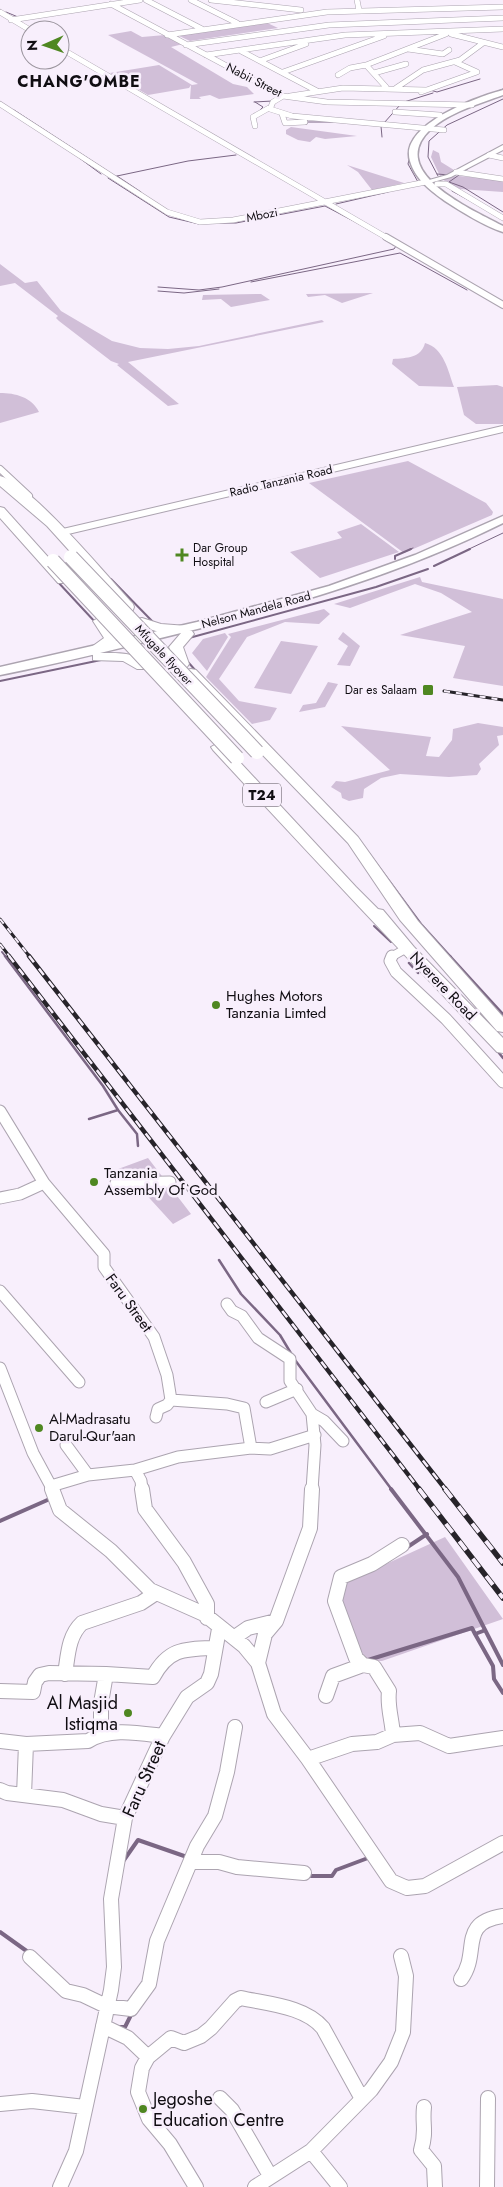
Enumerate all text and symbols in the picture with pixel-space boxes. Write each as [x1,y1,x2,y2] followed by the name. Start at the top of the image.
[20,20,70,70] north arrow
[22,40,42,51] text: N
[223,58,285,102] street label: Nabii Street
[17,70,141,93] district label: CHANG'OMBE
[245,203,279,227] street label: Mbozi
[228,460,334,502] street label: Radio Tanzania Road
[193,539,248,571] place label: Dar Group Hospital
[175,548,189,562] marker: Dar Group Hospital
[199,587,313,633] street label: Nelson Mandela Road
[131,620,198,690] street label: Mfugale flyover
[345,681,417,699] place label: Dar es Salaam
[421,683,435,697] marker: Dar es Salaam
[243,784,281,806] road number: T24
[405,947,481,1025] street label: Nyerere Road
[226,985,326,1024] place label: Hughes Motors Tanzania Limted
[210,999,222,1011] marker: Hughes Motors Tanzania Limted
[104,1162,218,1201] place label: Tanzania Assembly Of God
[88,1176,100,1188] marker: Tanzania Assembly Of God
[100,1269,158,1337] street label: Faru Street
[49,1408,136,1447] place label: Al-Madrasatu Darul-Qur'aan
[33,1422,45,1434] marker: Al-Madrasatu Darul-Qur'aan
[47,1690,118,1737] place label: Al Masjid Istiqma
[122,1707,134,1719] marker: Al Masjid Istiqma
[116,1736,173,1821] street label: Faru Street
[151,2086,284,2133] place label: Jegoshe Education Centre
[137,2103,149,2115] marker: Jegoshe Education Centre

